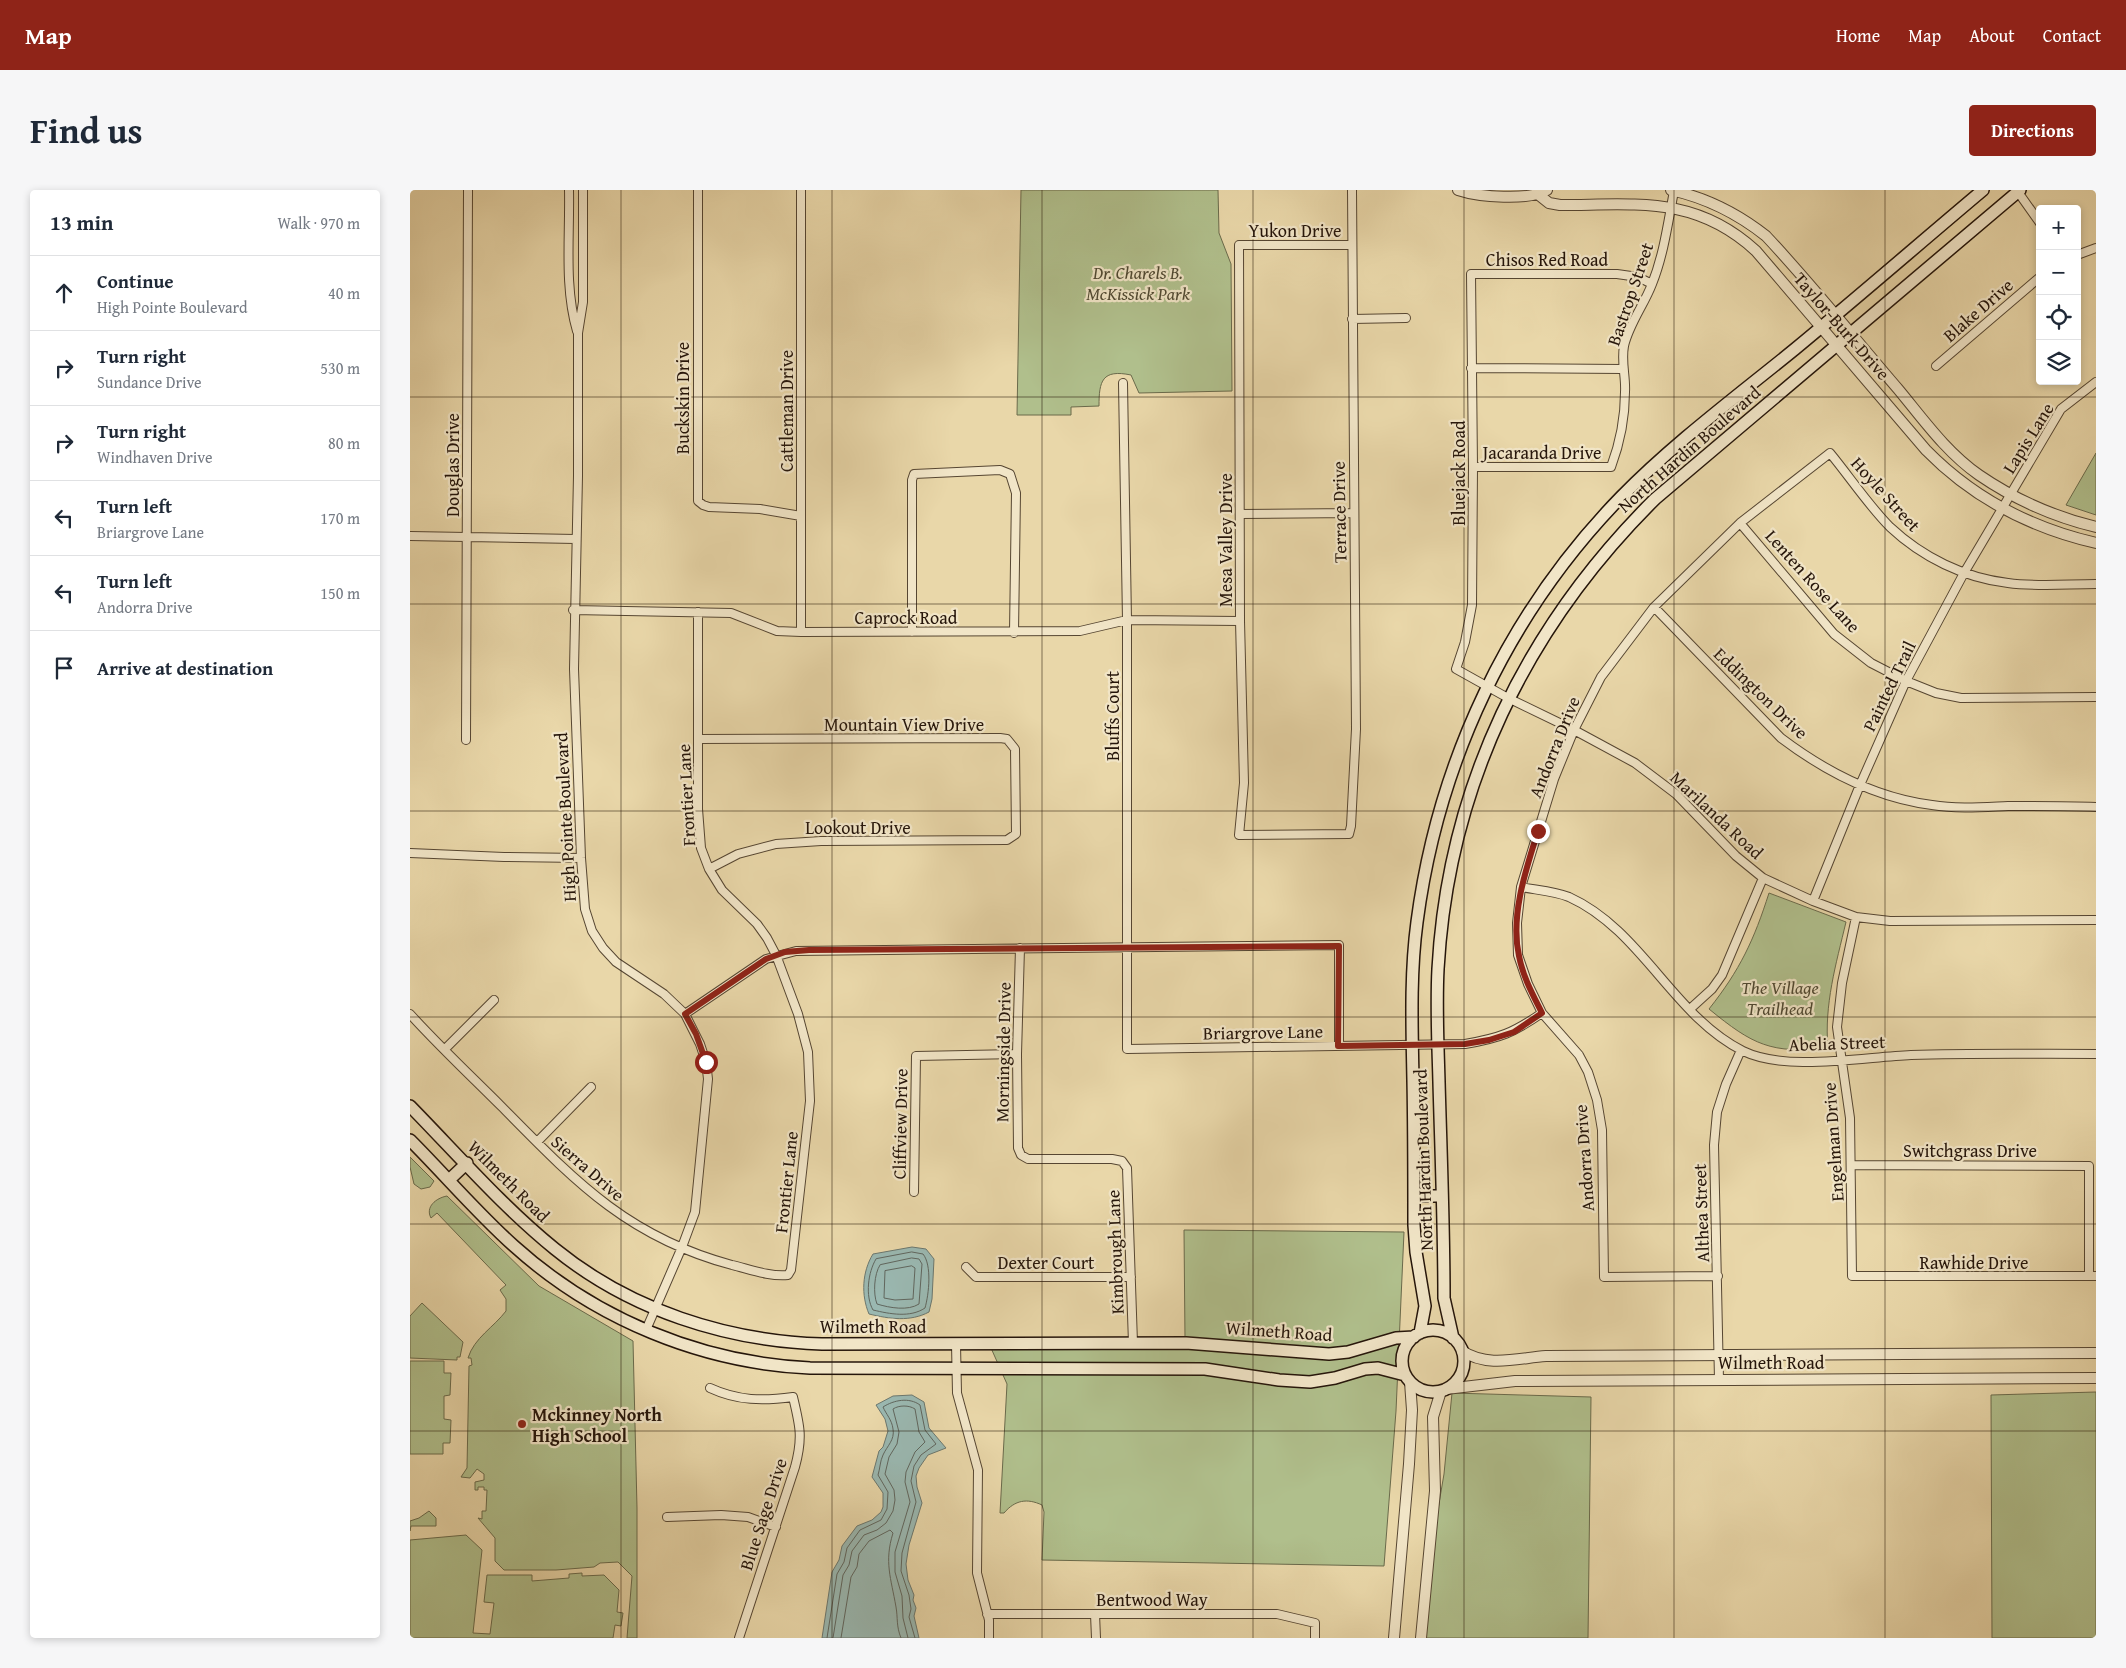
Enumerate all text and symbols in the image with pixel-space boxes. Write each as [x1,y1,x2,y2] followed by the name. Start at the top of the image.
[25,18,72,53] text: Map
[1836,22,1880,49] text: Home
[1908,22,1941,49] text: Map
[1969,22,2015,49] text: About
[2043,22,2101,49] text: Contact
[30,105,143,156] text: Find us
[1969,105,2096,156] button: Directions
[2036,205,2081,385] map controls
[2036,205,2081,250] button: +
[50,207,113,238] text: 13 min
[277,211,360,235] text: Walk · 970 m
[1249,217,1341,244] street label: Yukon Drive
[1600,238,1661,349] street label: Bastrop Street
[1486,246,1609,273] street label: Chisos Red Road
[2036,250,2081,295] button: −
[1086,259,1191,307] park label: Dr. Charels B. McKissick Park
[1787,266,1897,386] street label: Taylor-Burk Drive
[97,267,174,295] text: Continue
[1937,272,2019,348] street label: Blake Drive
[50,279,78,307] icon: ahead
[328,281,360,305] text: 40 m
[97,295,248,319] text: High Pointe Boulevard
[2036,295,2081,340] button: locate
[2036,340,2081,385] button: layers
[97,342,186,370] text: Turn right
[669,342,696,454] street label: Buckskin Drive
[773,350,800,472] street label: Cattleman Drive
[50,354,78,382] icon: right
[320,356,360,380] text: 530 m
[97,370,202,394] text: Sundance Drive
[1612,379,1767,519] street label: North Hardin Boulevard
[1996,397,2060,479] street label: Lapis Lane
[439,413,466,517] street label: Douglas Drive
[97,417,186,445] text: Turn right
[1445,420,1472,526] street label: Bluejack Road
[50,429,78,457] icon: right
[328,431,360,455] text: 80 m
[1481,439,1602,466] street label: Jacaranda Drive
[97,445,212,469] text: Windhaven Drive
[1845,450,1928,538] street label: Hoyle Street
[1325,461,1353,563] street label: Terrace Drive
[1212,473,1239,607] street label: Mesa Valley Drive
[97,492,172,520] text: Turn left
[50,504,78,532] icon: left
[320,506,360,530] text: 170 m
[97,520,204,544] text: Briargrove Lane
[1759,523,1867,639] street label: Lenten Rose Lane
[97,567,172,595] text: Turn left
[50,579,78,607] icon: left
[320,581,360,605] text: 150 m
[97,595,192,619] text: Andorra Drive
[855,604,958,631] street label: Caprock Road
[1855,636,1923,736] street label: Painted Trail
[1708,641,1814,745] street label: Eddington Drive
[50,654,78,682] icon: arrive
[97,654,273,682] text: Arrive at destination
[1099,670,1126,761] street label: Bluffs Court
[1521,692,1587,802] street label: Andorra Drive
[824,711,984,738] street label: Mountain View Drive
[547,731,583,902] street label: High Pointe Boulevard
[670,743,702,847] street label: Frontier Lane
[1664,764,1770,866] street label: Marilanda Road
[805,814,911,841] street label: Lookout Drive
[1527,820,1550,843] route end
[1741,974,1819,1022] park label: The Village Trailhead
[988,982,1018,1122] street label: Morningside Drive
[1203,1017,1323,1047] street label: Briargrove Lane
[1788,1028,1886,1058] street label: Abelia Street
[695,1051,718,1074] route start
[886,1068,914,1180] street label: Cliffview Drive
[1406,1068,1440,1251] street label: North Hardin Boulevard
[1815,1082,1851,1202] street label: Engelman Drive
[1567,1104,1601,1212] street label: Andorra Drive
[545,1128,631,1208] street label: Sierra Drive
[767,1130,805,1234] street label: Frontier Lane
[462,1134,557,1229] street label: Wilmeth Road
[1903,1137,2037,1164] street label: Switchgrass Drive
[1686,1162,1716,1263] street label: Althea Street
[1099,1189,1131,1315] street label: Kimbrough Lane
[998,1249,1095,1276] street label: Dexter Court
[1920,1249,2028,1276] street label: Rawhide Drive
[820,1313,927,1340] street label: Wilmeth Road
[1225,1314,1334,1348] street label: Wilmeth Road
[1718,1349,1825,1376] street label: Wilmeth Road
[532,1401,662,1449] place label: Mckinney North High School
[516,1418,528,1430] marker: Mckinney North High School
[732,1454,794,1574] street label: Blue Sage Drive
[1096,1586,1208,1613] street label: Bentwood Way

